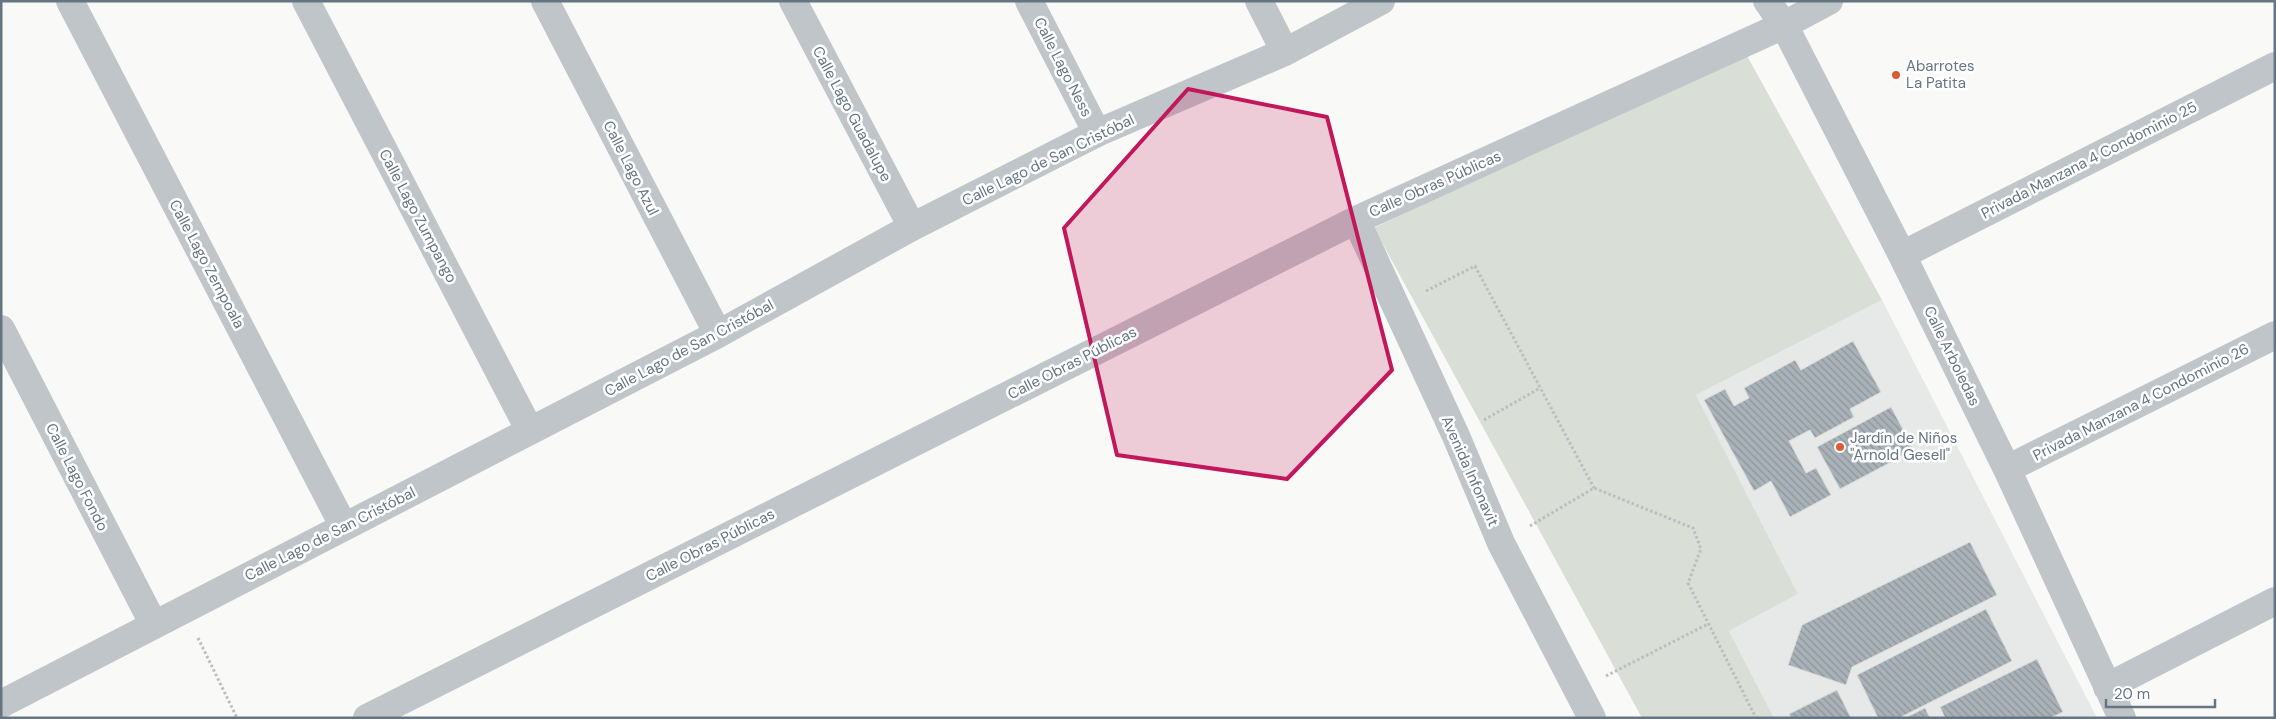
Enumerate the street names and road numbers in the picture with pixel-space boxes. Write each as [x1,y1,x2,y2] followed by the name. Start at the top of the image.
[1029,14,1097,120] street label: Calle Lago Ness
[808,43,896,185] street label: Calle Lago Guadalupe
[1978,97,2200,223] street label: Privada Manzana 4 Condominio 25
[959,110,1137,210] street label: Calle Lago de San Cristóbal
[599,117,663,219] street label: Calle Lago Azul
[374,146,462,286] street label: Calle Lago Zumpango
[1366,146,1504,222] street label: Calle Obras Públicas
[165,196,249,332] street label: Calle Lago Zempoala
[601,295,777,401] street label: Calle Lago de San Cristóbal
[1919,303,1985,409] street label: Calle Arboledas
[1004,322,1140,404] street label: Calle Obras Públicas
[2030,339,2252,465] street label: Privada Manzana 4 Condominio 26
[1437,413,1503,529] street label: Avenida Infonavit
[41,420,113,534] street label: Calle Lago Fondo
[241,482,419,586] street label: Calle Lago de San Cristóbal
[642,504,778,586] street label: Calle Obras Públicas

